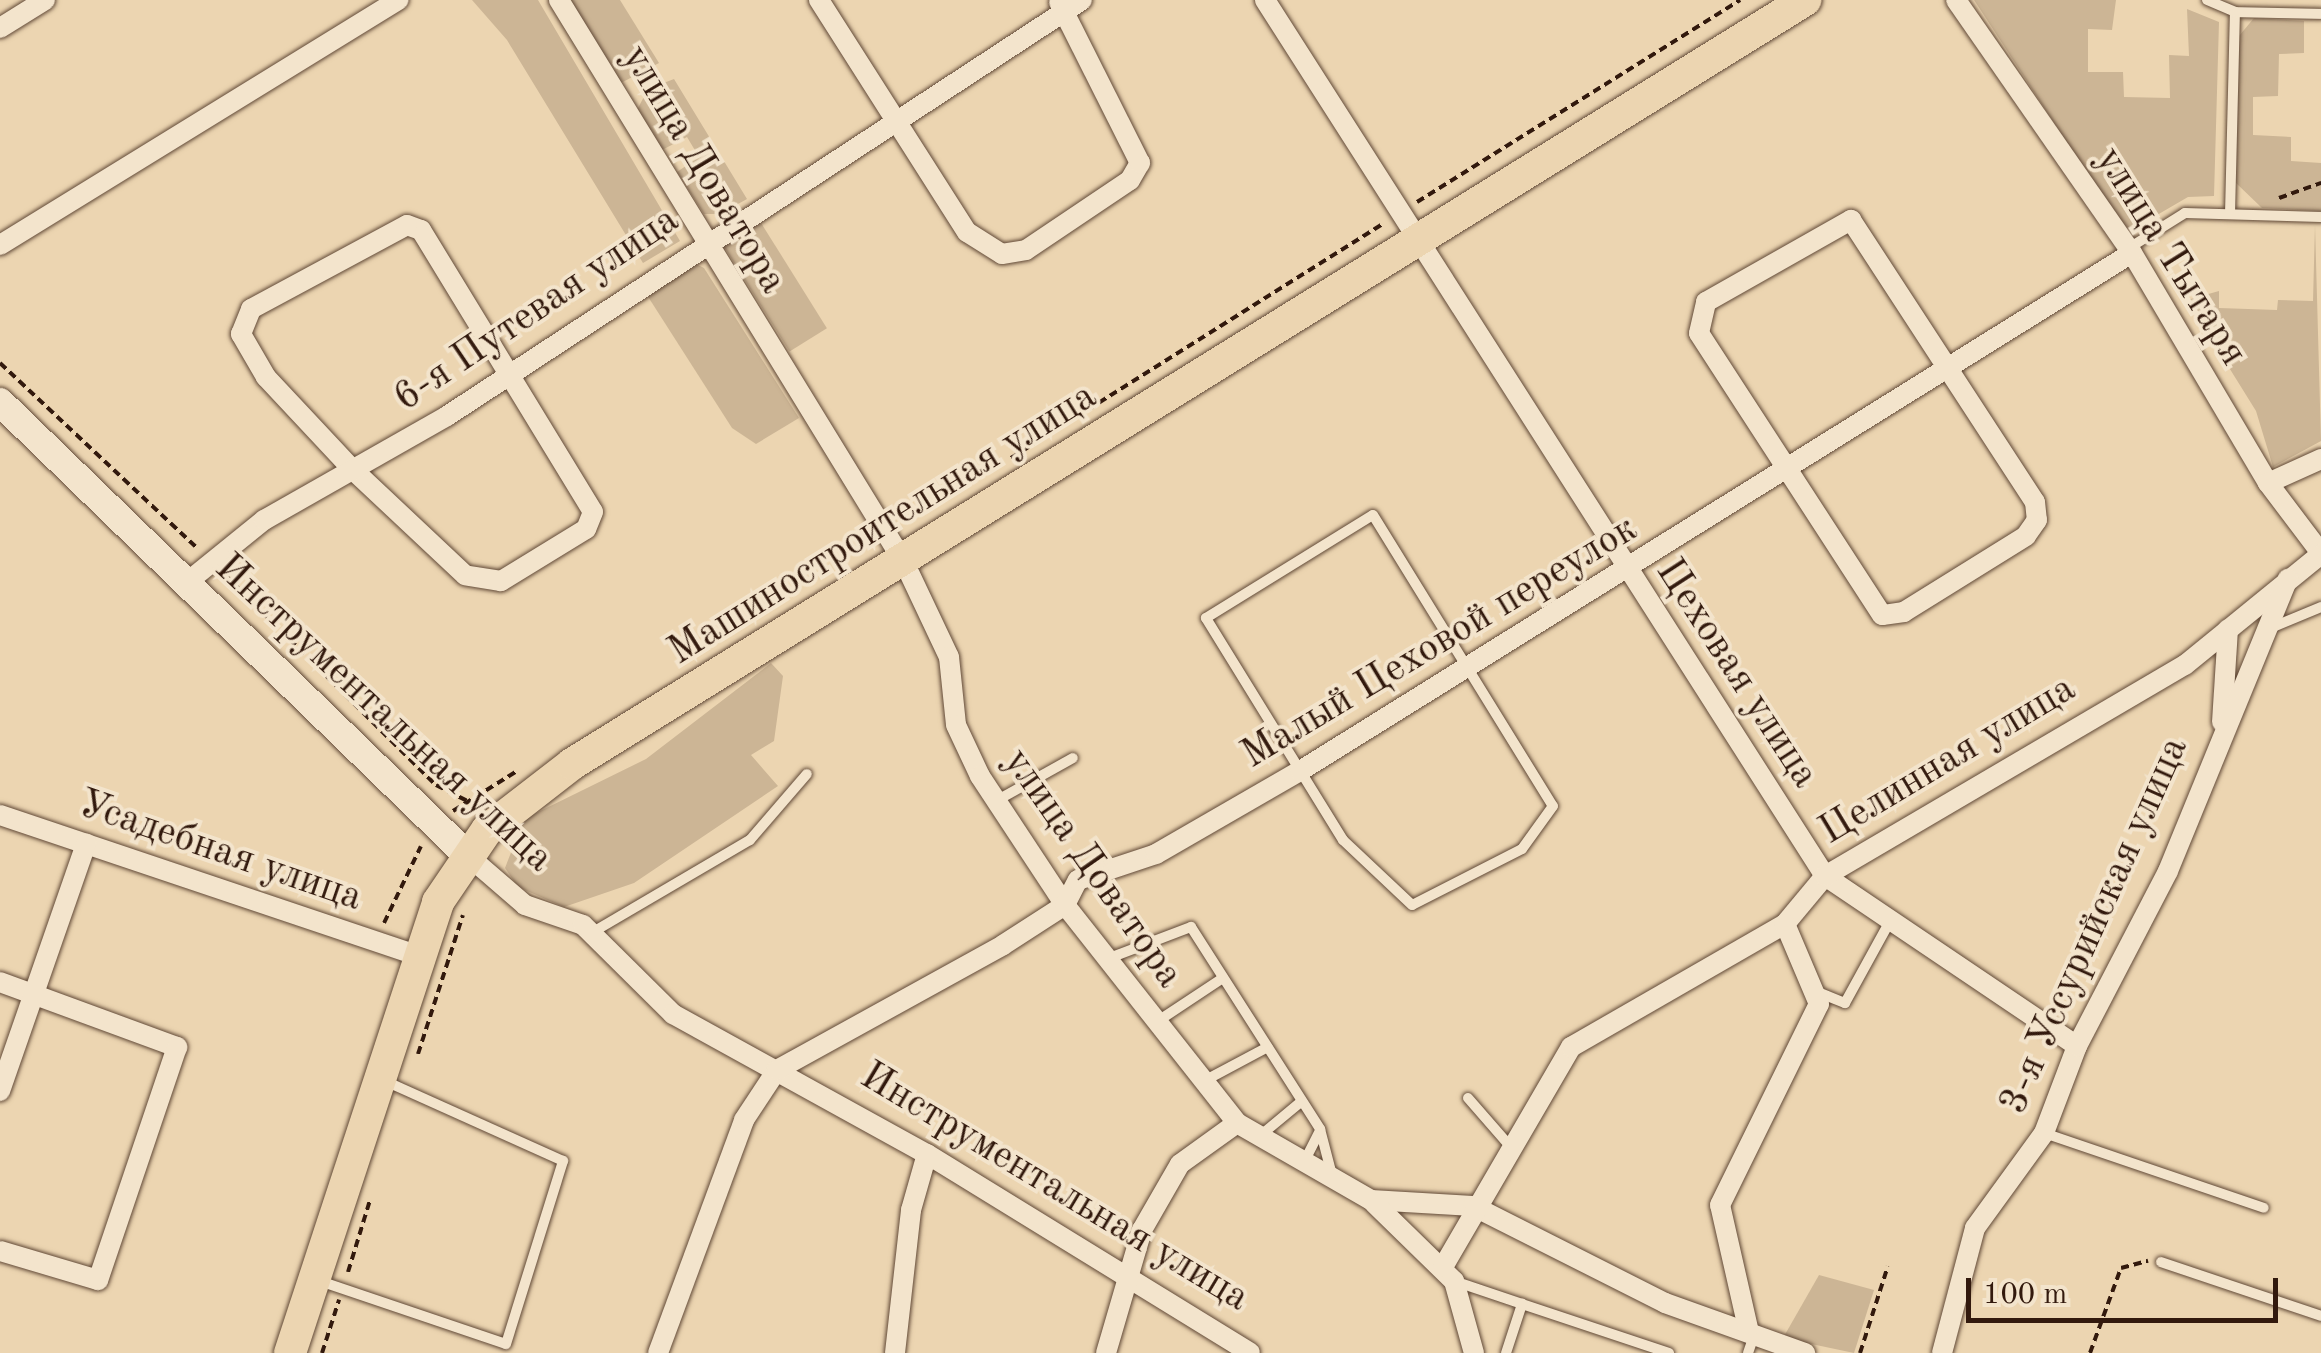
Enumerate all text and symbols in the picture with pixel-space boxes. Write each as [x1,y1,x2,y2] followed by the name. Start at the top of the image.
[610,37,796,303] street label: улица Доватора
[2084,139,2256,375] street label: улица Тытаря
[385,197,689,423] street label: 6-я Путевая улица
[660,373,1106,677] street label: Машиностроительная улица
[1234,506,1646,780] street label: Малый Цеховой переулок
[204,545,562,883] street label: Инструментальная улица
[1644,550,1828,798] street label: Цеховая улица
[1811,666,2085,856] street label: Целинная улица
[1990,730,2200,1122] street label: 3-я Уссурийская улица
[992,740,1192,998] street label: улица Доватора
[72,781,368,923] street label: Усадебная улица
[851,1053,1257,1323] street label: Инструментальная улица
[1971,1258,2284,1320] scale bar
[1983,1280,2067,1310] text: 100 m

